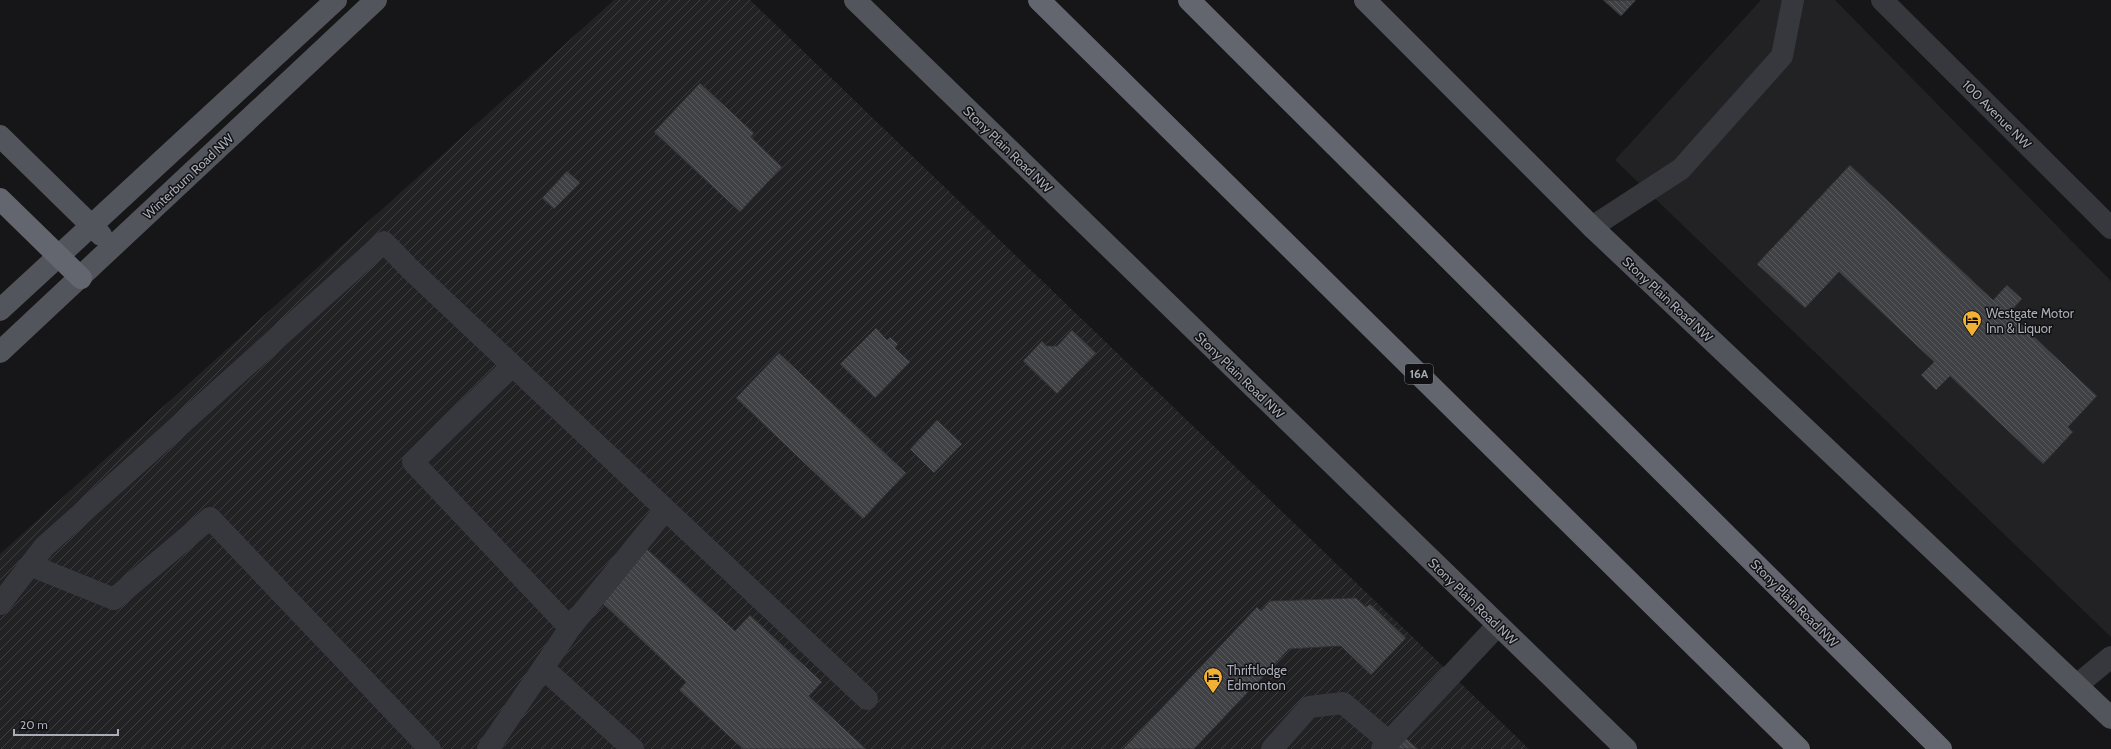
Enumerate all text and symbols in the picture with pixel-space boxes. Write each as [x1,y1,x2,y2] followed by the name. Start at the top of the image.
[1959,76,2035,152] street label: 100 Avenue NW
[960,102,1056,196] street label: Stony Plain Road NW
[139,129,237,222] street label: Winterburn Road NW
[1620,253,1717,345] street label: Stony Plain Road NW
[1986,305,2075,336] place label: Westgate Motor Inn & Liquor
[1961,309,1983,337] hotel icon: Westgate Motor Inn & Liquor
[1192,328,1288,422] street label: Stony Plain Road NW
[1405,364,1433,384] road number: 16A
[1425,554,1521,648] street label: Stony Plain Road NW
[1748,556,1843,651] street label: Stony Plain Road NW
[1227,662,1287,693] place label: Thriftlodge Edmonton
[1202,666,1224,694] hotel icon: Thriftlodge Edmonton
[14,711,118,737] scale bar
[20,717,48,732] text: 20 m

